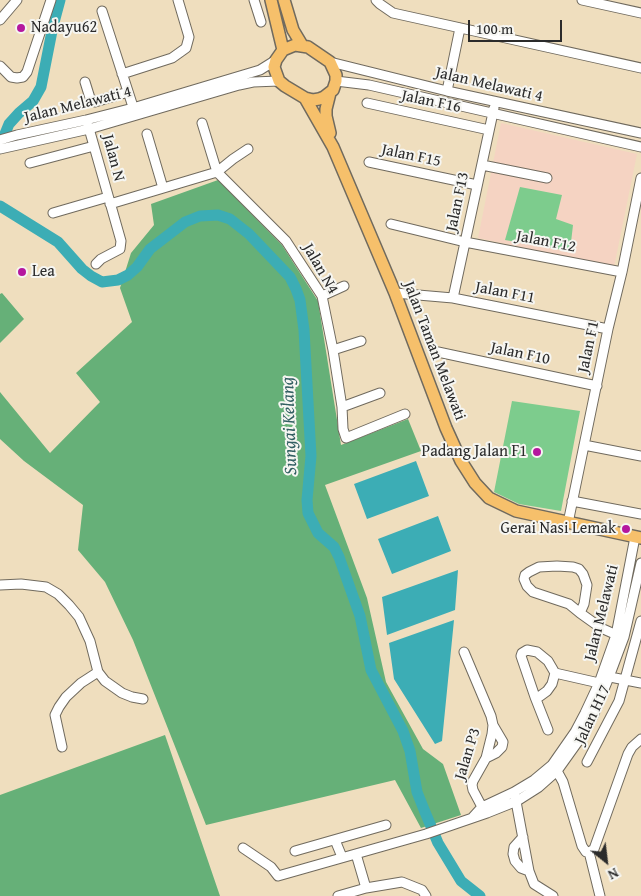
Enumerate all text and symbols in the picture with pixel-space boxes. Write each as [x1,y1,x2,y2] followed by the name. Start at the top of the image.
[471,10,565,42] scale bar
[31,18,97,38] place label: Nadayu62
[476,18,513,39] text: 100 m
[15,22,27,34] marker: Nadayu62
[433,63,545,107] street label: Jalan Melawati 4
[22,82,134,128] street label: Jalan Melawati 4
[399,86,463,118] street label: Jalan F16
[98,133,128,183] street label: Jalan N
[379,140,443,172] street label: Jalan F15
[442,170,474,234] street label: Jalan F13
[515,227,577,257] street label: Jalan F12
[298,240,342,298] street label: Jalan N4
[32,262,55,282] place label: Lea
[16,266,28,278] marker: Lea
[474,278,536,308] street label: Jalan F11
[399,279,469,423] street label: Jalan Taman Melawati
[574,319,604,375] street label: Jalan F1
[488,338,552,370] street label: Jalan F10
[277,377,303,475] water label: Sungai Kelang
[422,442,527,462] place label: Padang Jalan F1
[531,446,543,458] marker: Padang Jalan F1
[501,519,616,539] place label: Gerai Nasi Lemak
[620,523,632,535] marker: Gerai Nasi Lemak
[581,563,623,663] street label: Jalan Melawati
[571,682,615,748] street label: Jalan H17
[451,726,485,782] street label: Jalan P3
[581,836,631,886] north arrow
[604,863,622,885] text: N

